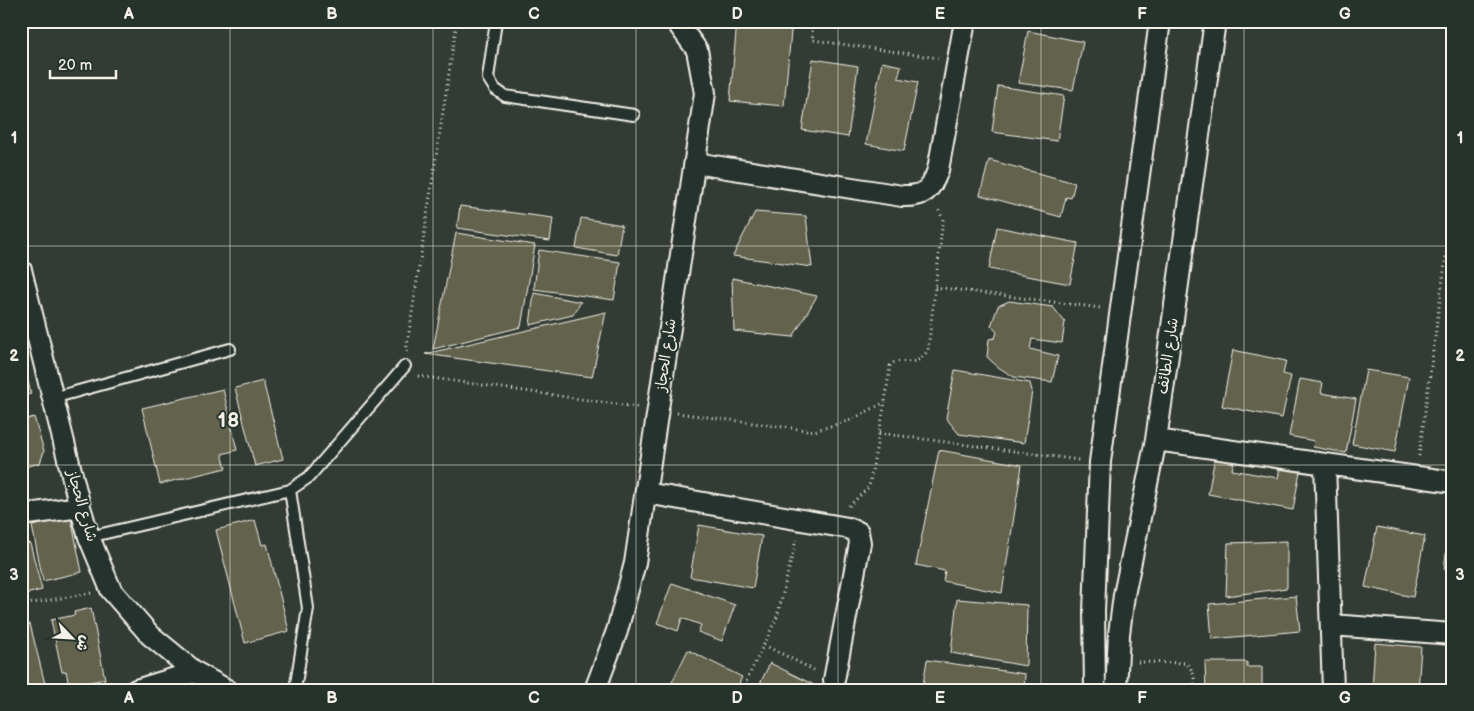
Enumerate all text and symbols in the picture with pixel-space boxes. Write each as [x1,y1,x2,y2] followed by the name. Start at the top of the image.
[123,5,134,24] text: A
[326,5,338,24] text: B
[528,5,540,24] text: C
[731,5,743,24] text: D
[935,5,945,24] text: E
[1137,5,1147,24] text: F
[1339,5,1351,24] text: G
[50,48,116,80] scale bar
[58,56,92,75] text: 20 m
[11,129,17,148] text: 1
[1457,129,1463,148] text: 1
[651,317,681,394] street label: شارع الحجاز
[1153,317,1183,395] street label: شارع الطائف
[9,347,19,366] text: 2
[1455,347,1465,366] text: 2
[218,409,240,433] district label: 18
[62,467,101,544] street label: شارع الحجاز
[9,566,19,585] text: 3
[1455,566,1465,585] text: 3
[48,614,98,664] north arrow
[72,633,94,654] text: ش
[123,689,134,708] text: A
[326,689,338,708] text: B
[528,689,540,708] text: C
[731,689,743,708] text: D
[935,689,945,708] text: E
[1137,689,1147,708] text: F
[1339,689,1351,708] text: G

